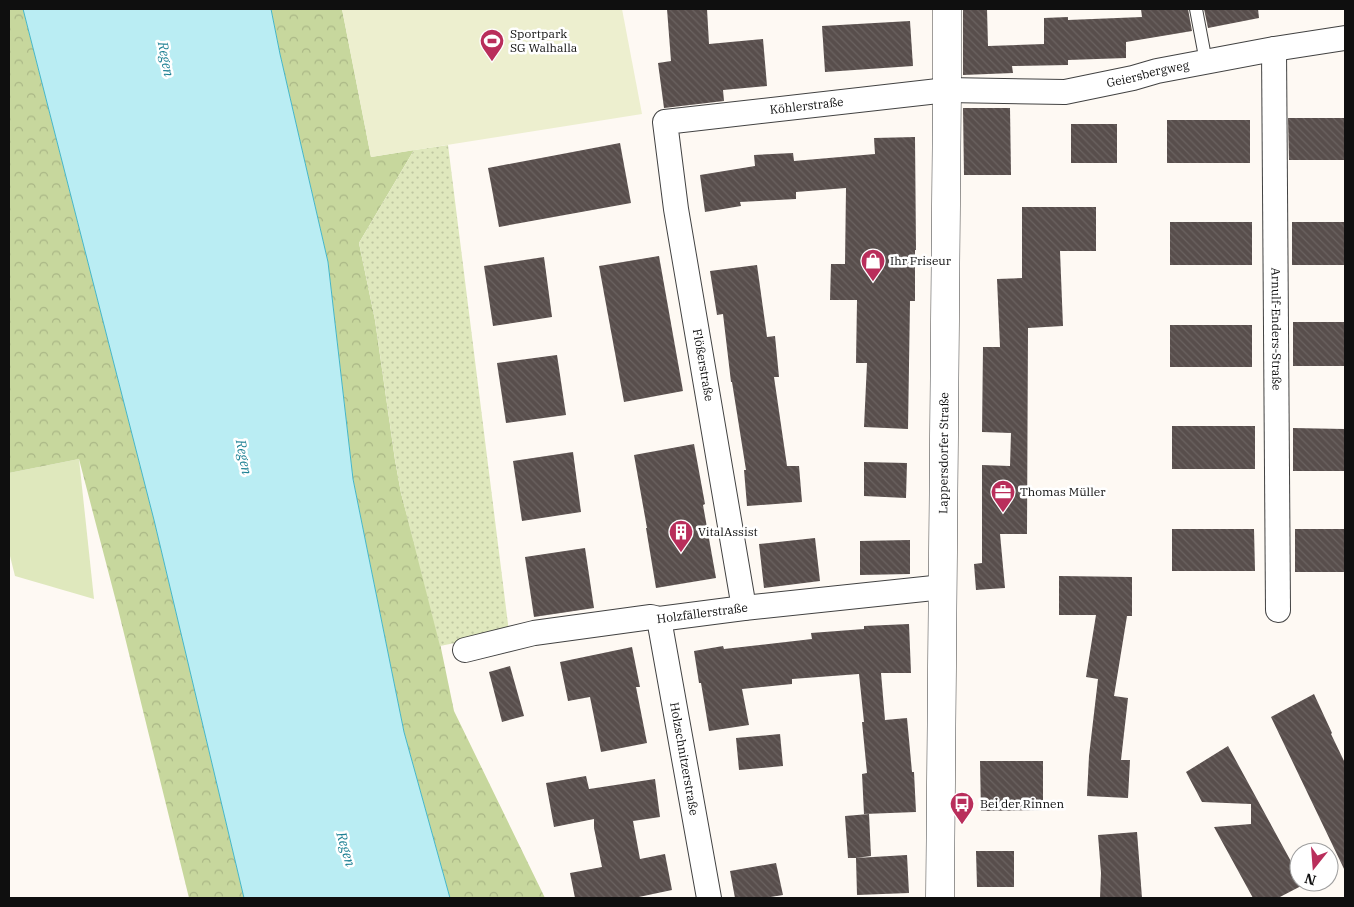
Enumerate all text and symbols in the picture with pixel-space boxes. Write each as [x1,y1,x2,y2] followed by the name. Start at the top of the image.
[510,26,578,55] place label: Sportpark SG Walhalla
[479,28,505,62] sports icon: Sportpark SG Walhalla
[154,39,178,78] water label: Regen
[1105,57,1191,90] street label: Geiersbergweg
[769,94,844,117] street label: Köhlerstraße
[860,248,886,282] shop icon: Ihr Friseur
[890,253,952,268] place label: Ihr Friseur
[1269,268,1284,390] street label: Arnulf-Enders-Straße
[690,328,717,402] street label: Flößerstraße
[935,392,951,514] street label: Lappersdorfer Straße
[232,437,256,476] water label: Regen
[990,479,1016,513] office icon: Thomas Müller
[1020,484,1106,499] place label: Thomas Müller
[668,519,694,553] building icon: VitalAssist
[698,524,758,539] place label: VitalAssist
[656,600,748,626] street label: Holzfällerstraße
[667,701,702,817] street label: Holzschnitzerstraße
[949,791,975,825] bus stop icon: Bei der Rinnen
[980,796,1064,811] place label: Bei der Rinnen
[332,829,360,869] water label: Regen
[1289,842,1339,892] north arrow
[1302,869,1318,890] text: N

